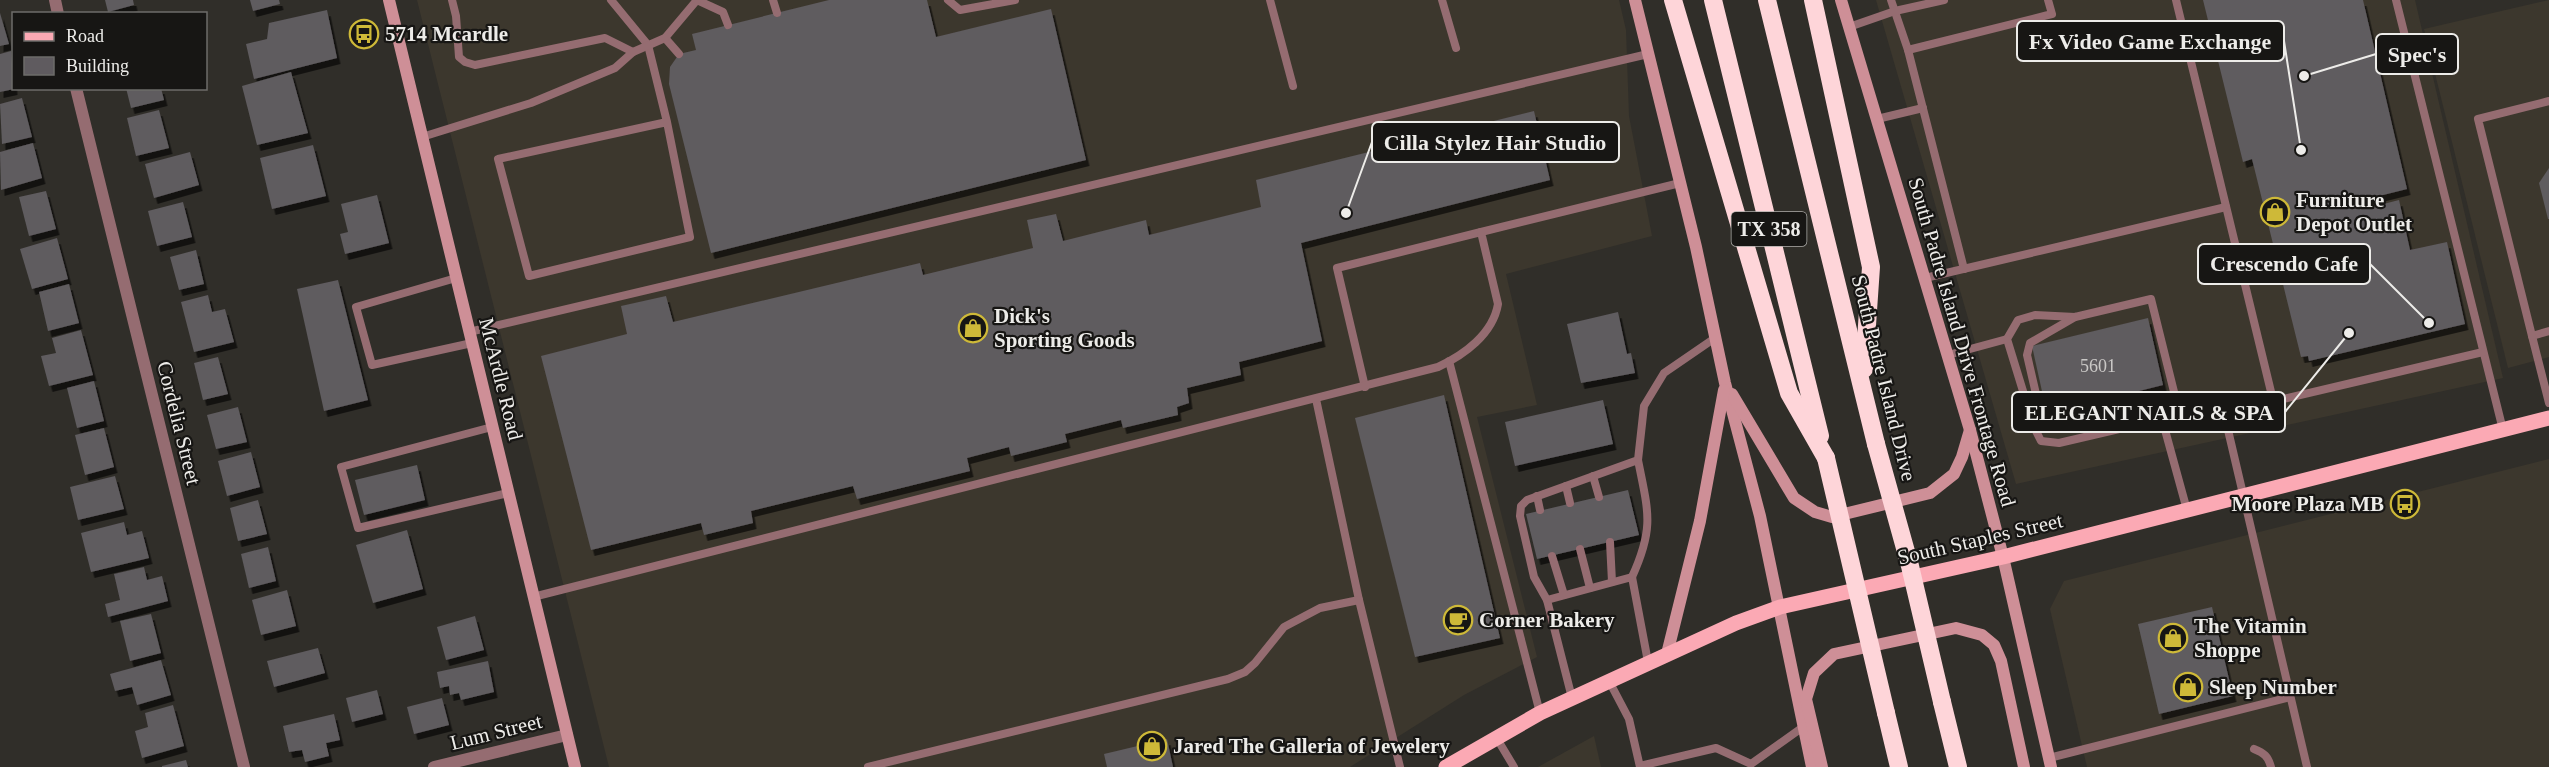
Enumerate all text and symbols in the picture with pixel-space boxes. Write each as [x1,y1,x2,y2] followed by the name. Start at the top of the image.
[12,12,207,90] legend
[348,18,380,50] bus stop icon: 5714 Mcardle
[2017,21,2284,61] callout: Fx Video Game Exchange
[385,22,508,46] place label: 5714 Mcardle
[66,26,104,46] text: Road
[2029,29,2272,54] text: Fx Video Game Exchange
[2376,34,2458,74] callout: Spec's
[2388,42,2447,67] text: Spec's
[66,56,129,76] text: Building
[1372,122,1619,162] callout: Cilla Stylez Hair Studio
[1384,130,1606,155] text: Cilla Stylez Hair Studio
[1903,175,2021,510] street label: South Padre Island Drive Frontage Road
[2296,188,2412,236] place label: Furniture Depot Outlet
[2259,196,2291,228] shop icon: Furniture Depot Outlet
[1732,212,1806,246] road number: TX 358
[2198,244,2370,284] callout: Crescendo Cafe
[2210,251,2358,276] text: Crescendo Cafe
[1847,272,1921,484] street label: South Padre Island Drive
[994,304,1135,352] place label: Dick's Sporting Goods
[957,312,989,344] shop icon: Dick's Sporting Goods
[474,315,528,443] street label: McArdle Road
[2080,356,2116,376] house number: 5601
[152,359,206,487] street label: Cordelia Street
[2012,392,2285,432] callout: ELEGANT NAILS & SPA
[2024,400,2274,425] text: ELEGANT NAILS & SPA
[2389,488,2421,520] bus stop icon: Moore Plaza MB
[2232,492,2384,516] place label: Moore Plaza MB
[1895,508,2065,570] street label: South Staples Street
[1442,604,1474,636] cafe icon: Corner Bakery
[1479,608,1615,632] place label: Corner Bakery
[2194,614,2307,662] place label: The Vitamin Shoppe
[2157,622,2189,654] shop icon: The Vitamin Shoppe
[2172,671,2204,703] shop icon: Sleep Number
[2209,675,2337,699] place label: Sleep Number
[448,709,545,755] street label: Lum Street
[1136,730,1168,762] shop icon: Jared The Galleria of Jewelery
[1173,734,1450,758] place label: Jared The Galleria of Jewelery

